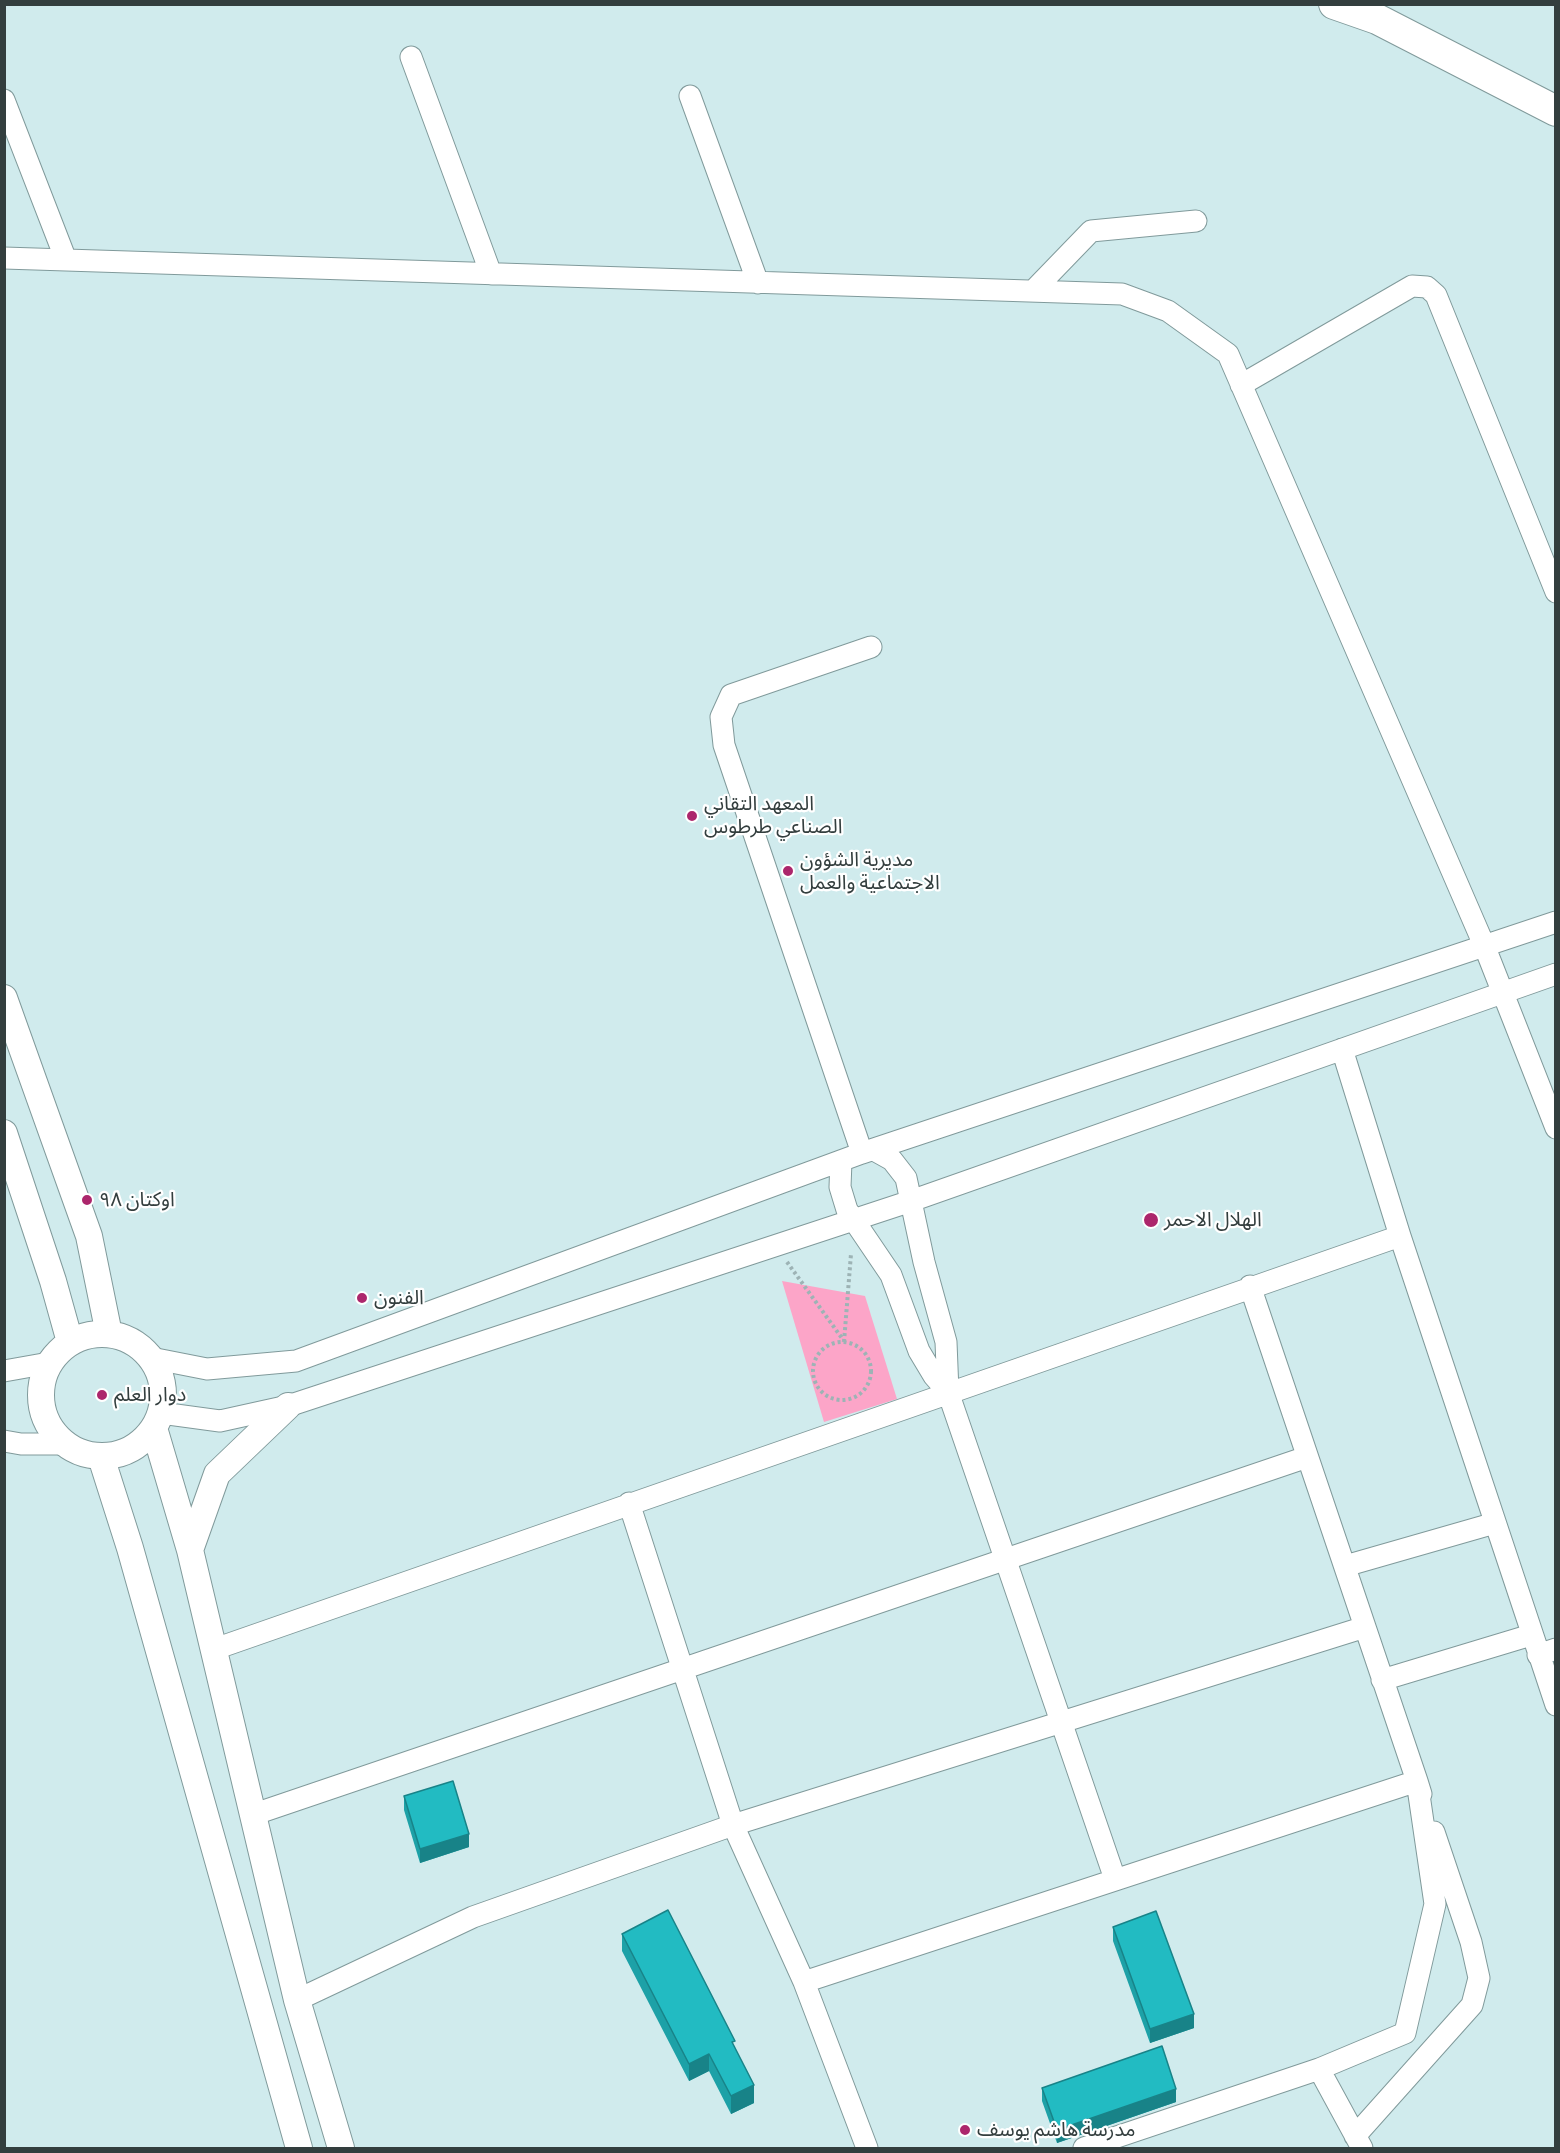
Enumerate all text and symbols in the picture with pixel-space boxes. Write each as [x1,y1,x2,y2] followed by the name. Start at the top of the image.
[704,792,842,839] place label: المعهد التقاني الصناعي طرطوس
[685,809,699,823] marker: المعهد التقاني الصناعي طرطوس
[800,848,940,895] place label: مديرية الشؤون الاجتماعية والعمل
[781,864,795,878] marker: مديرية الشؤون الاجتماعية والعمل
[99,1188,175,1212] place label: اوكتان ٩٨
[80,1193,94,1207] marker: اوكتان ٩٨
[1164,1208,1262,1232] place label: الهلال الاحمر
[1142,1211,1160,1229] marker: الهلال الاحمر
[374,1286,424,1310] place label: الفنون
[355,1291,369,1305] marker: الفنون
[114,1383,186,1407] place label: دوار العلم
[95,1388,109,1402] marker: دوار العلم
[977,2118,1136,2142] place label: مدرسة هاشم يوسف
[958,2123,972,2137] marker: مدرسة هاشم يوسف

